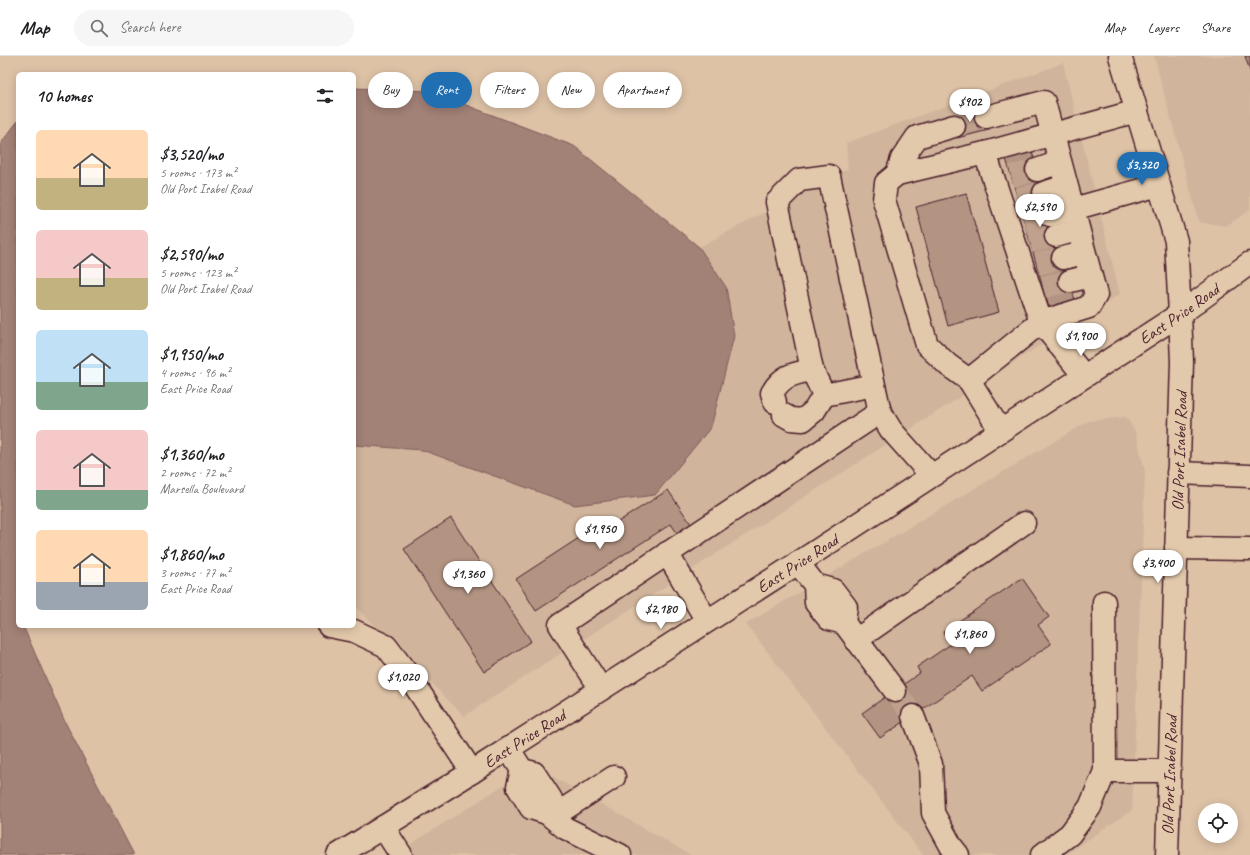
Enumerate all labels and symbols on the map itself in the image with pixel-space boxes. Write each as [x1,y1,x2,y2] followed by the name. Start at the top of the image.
[946,89,994,123] pin: $902
[1109,152,1175,186] pin: $3,520
[1007,194,1073,228] pin: $2,590
[1135,277,1226,349] street label: East Price Road
[1048,323,1114,357] pin: $1,900
[1167,388,1192,511] street label: Old Port Isabel Road
[567,516,633,550] pin: $1,950
[753,528,845,598] street label: East Price Road
[1125,550,1191,584] pin: $3,400
[435,561,501,595] pin: $1,360
[628,596,694,630] pin: $2,180
[937,621,1003,655] pin: $1,860
[370,664,436,698] pin: $1,020
[480,703,572,773] street label: East Price Road
[1157,712,1182,835] street label: Old Port Isabel Road

